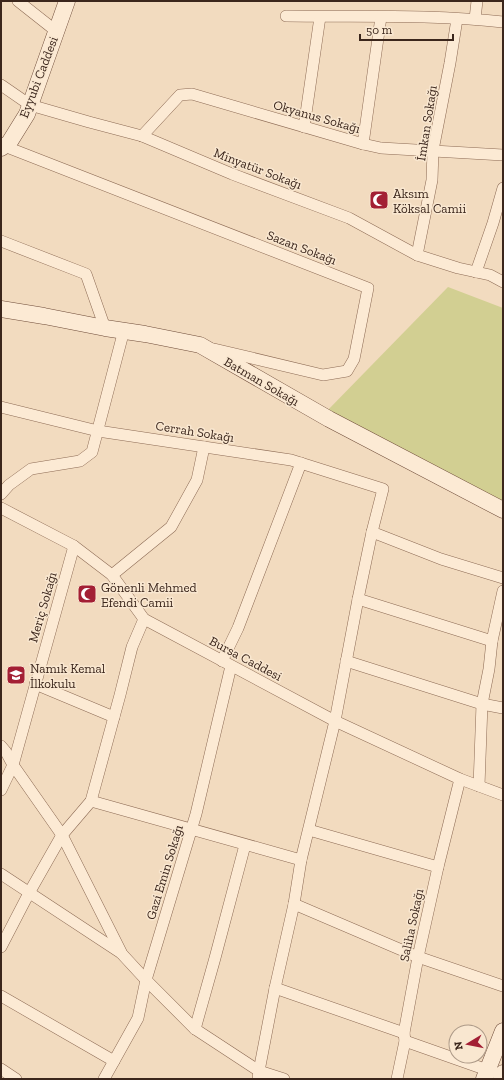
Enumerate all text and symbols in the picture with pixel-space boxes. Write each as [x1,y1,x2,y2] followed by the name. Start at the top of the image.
[360,16,453,42] scale bar
[366,23,393,37] text: 50 m
[16,34,61,120] street label: Eyyubi Caddesi
[413,84,440,162] street label: İmkan Sokağı
[272,97,362,136] street label: Okyanus Sokağı
[212,145,304,192] street label: Minyatür Sokağı
[393,186,466,216] place label: Aksım Köksal Camii
[368,189,390,211] mosque icon: Aksım Köksal Camii
[265,227,339,268] street label: Sazan Sokağı
[222,354,302,409] street label: Batman Sokağı
[155,418,236,445] street label: Cerrah Sokağı
[25,570,60,644] street label: Meriç Sokağı
[101,580,197,610] place label: Gönenli Mehmed Efendi Camii
[76,583,98,605] mosque icon: Gönenli Mehmed Efendi Camii
[207,633,285,684] street label: Bursa Caddesi
[30,661,106,691] place label: Namık Kemal İlkokulu
[5,664,27,686] school or university icon: Namık Kemal İlkokulu
[143,823,186,921] street label: Gazi Emin Sokağı
[396,887,427,963] street label: Saliha Sokağı
[448,1024,488,1064] north arrow
[451,1040,466,1051] text: N

